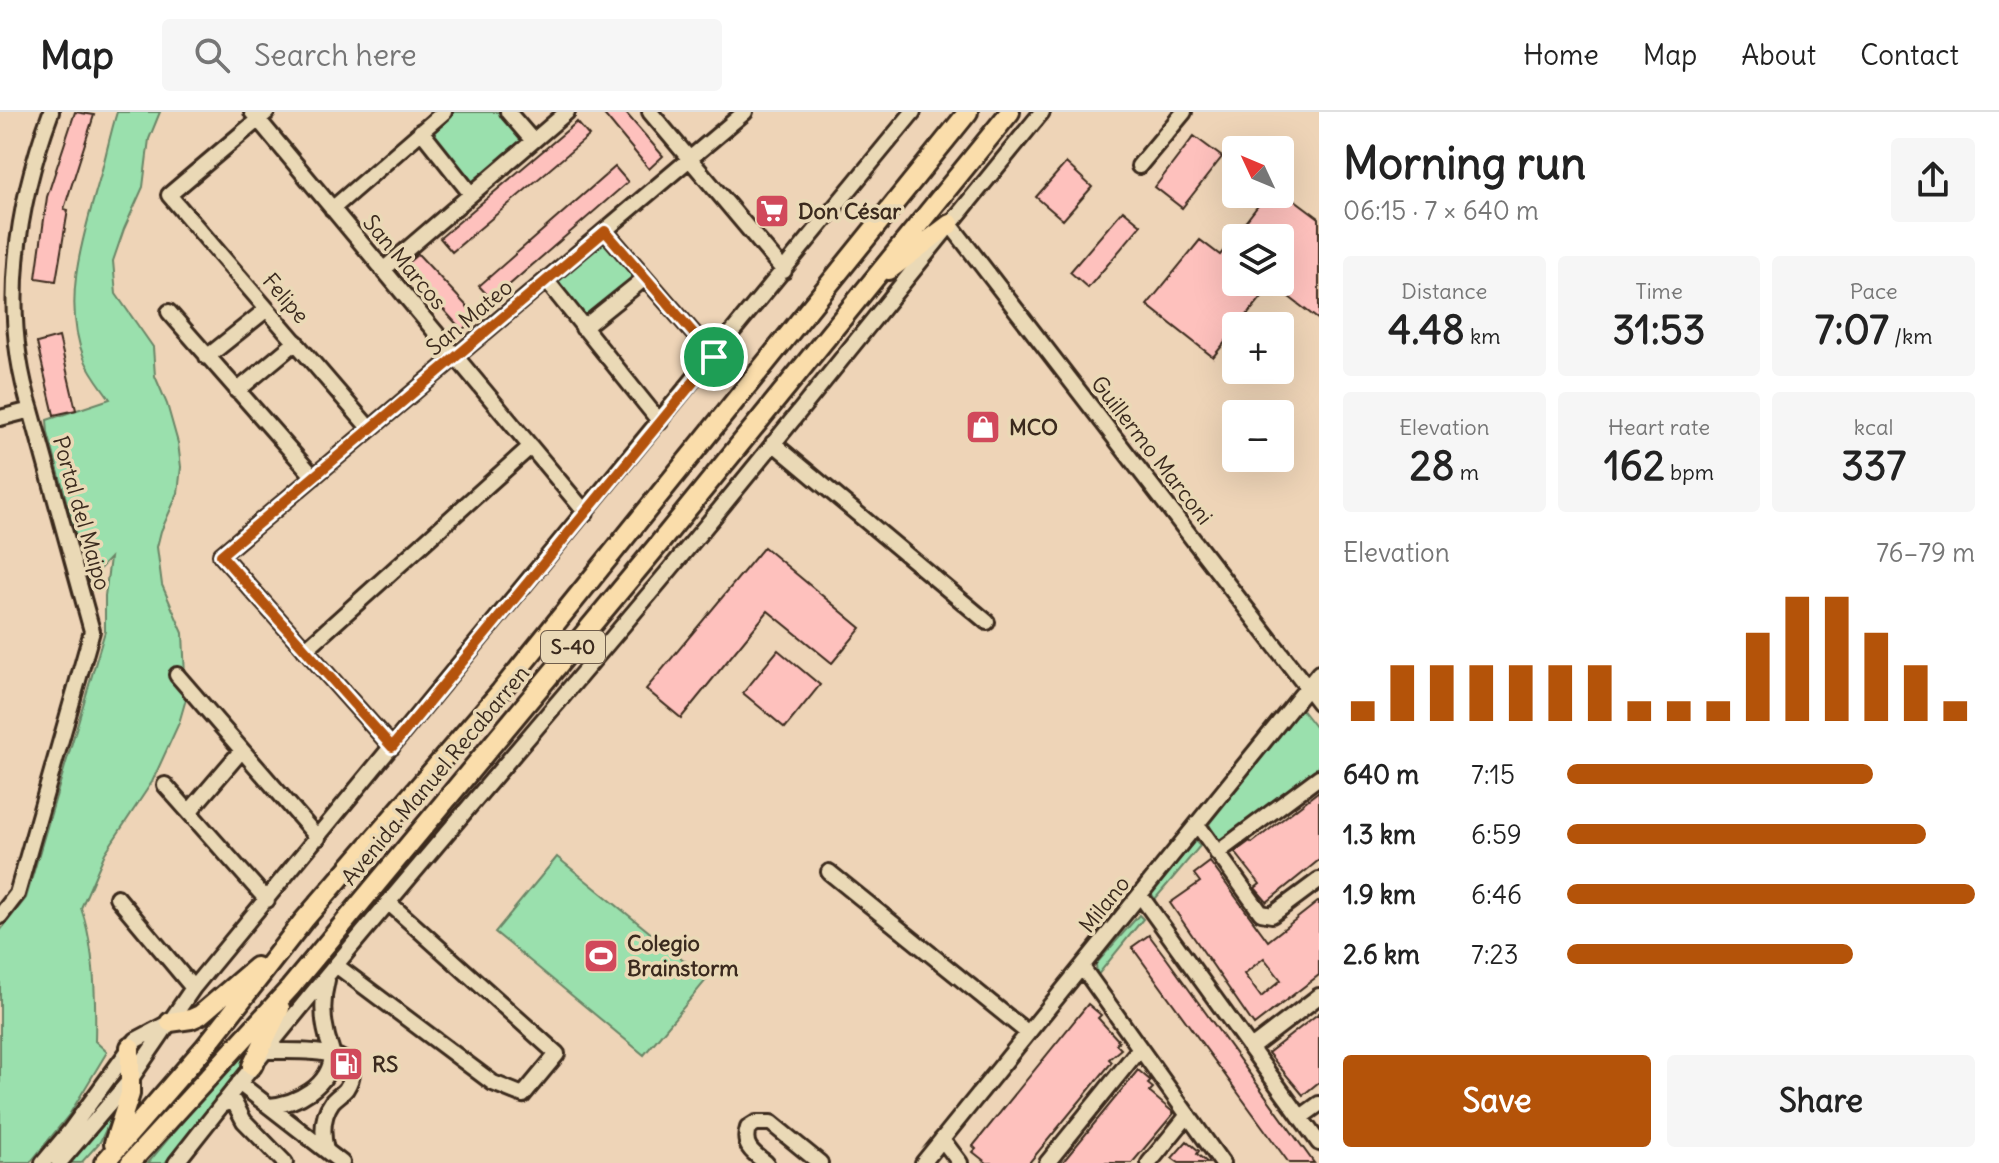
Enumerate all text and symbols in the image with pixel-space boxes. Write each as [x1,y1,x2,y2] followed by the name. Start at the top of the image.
[162,19,722,91] search box
[40,32,114,79] text: Map
[190,33,234,77] icon: search
[254,36,417,74] text: Search here
[1523,37,1599,73] text: Home
[1643,37,1697,73] text: Map
[1741,37,1816,73] text: About
[1860,37,1959,73] text: Contact
[1222,136,1294,208] north arrow
[1222,136,1294,472] map controls
[1343,136,1586,191] text: Morning run
[1891,138,1975,222] button: share
[753,192,791,230] supermarket icon: Don César
[1343,194,1539,227] text: 06:15 · 7 × 640 m
[798,197,902,225] place label: Don César
[357,209,453,315] street label: San Marcos
[1222,224,1294,296] button: layers
[257,267,315,329] street label: Felipe
[420,273,518,361] street label: San Mateo
[1401,277,1487,305] text: Distance
[1635,277,1683,305] text: Time
[1850,277,1898,305] text: Pace
[1388,305,1465,355] text: 4.48
[1613,305,1705,355] text: 31:53
[1815,305,1889,355] text: 7:07
[1222,312,1294,384] button: +
[1465,322,1501,350] text: km
[1889,322,1933,350] text: /km
[680,323,748,391] pin
[692,335,736,379] icon: arrive
[1085,370,1219,530] street label: Guillermo Marconi
[1222,400,1294,472] button: −
[964,408,1002,446] shop icon: MCO
[1009,413,1058,441] place label: MCO
[1399,413,1489,441] text: Elevation
[1608,413,1710,441] text: Heart rate
[1854,413,1893,441] text: kcal
[47,433,117,593] street label: Portal del Maipo
[1410,441,1455,491] text: 28
[1604,441,1665,491] text: 162
[1841,441,1906,491] text: 337
[1455,458,1479,486] text: m
[1665,458,1714,486] text: bpm
[1343,536,1450,569] text: Elevation
[1876,536,1975,569] text: 76–79 m
[541,631,605,663] road number: S-40
[335,659,535,891] street label: Avenida Manuel Recabarren
[1343,758,1419,791] text: 640 m
[1471,758,1515,791] text: 7:15
[1343,818,1416,851] text: 1.3 km
[1471,818,1522,851] text: 6:59
[1073,870,1135,938] street label: Milano
[1343,878,1416,911] text: 1.9 km
[1471,878,1522,911] text: 6:46
[627,929,738,982] place label: Colegio Brainstorm
[582,937,620,975] sports icon: Colegio Brainstorm
[1343,938,1420,971] text: 2.6 km
[1471,938,1519,971] text: 7:23
[327,1045,365,1083] fuel station icon: RS
[372,1050,398,1078] place label: RS
[1343,1055,1651,1147] button: Save
[1667,1055,1975,1147] button: Share

